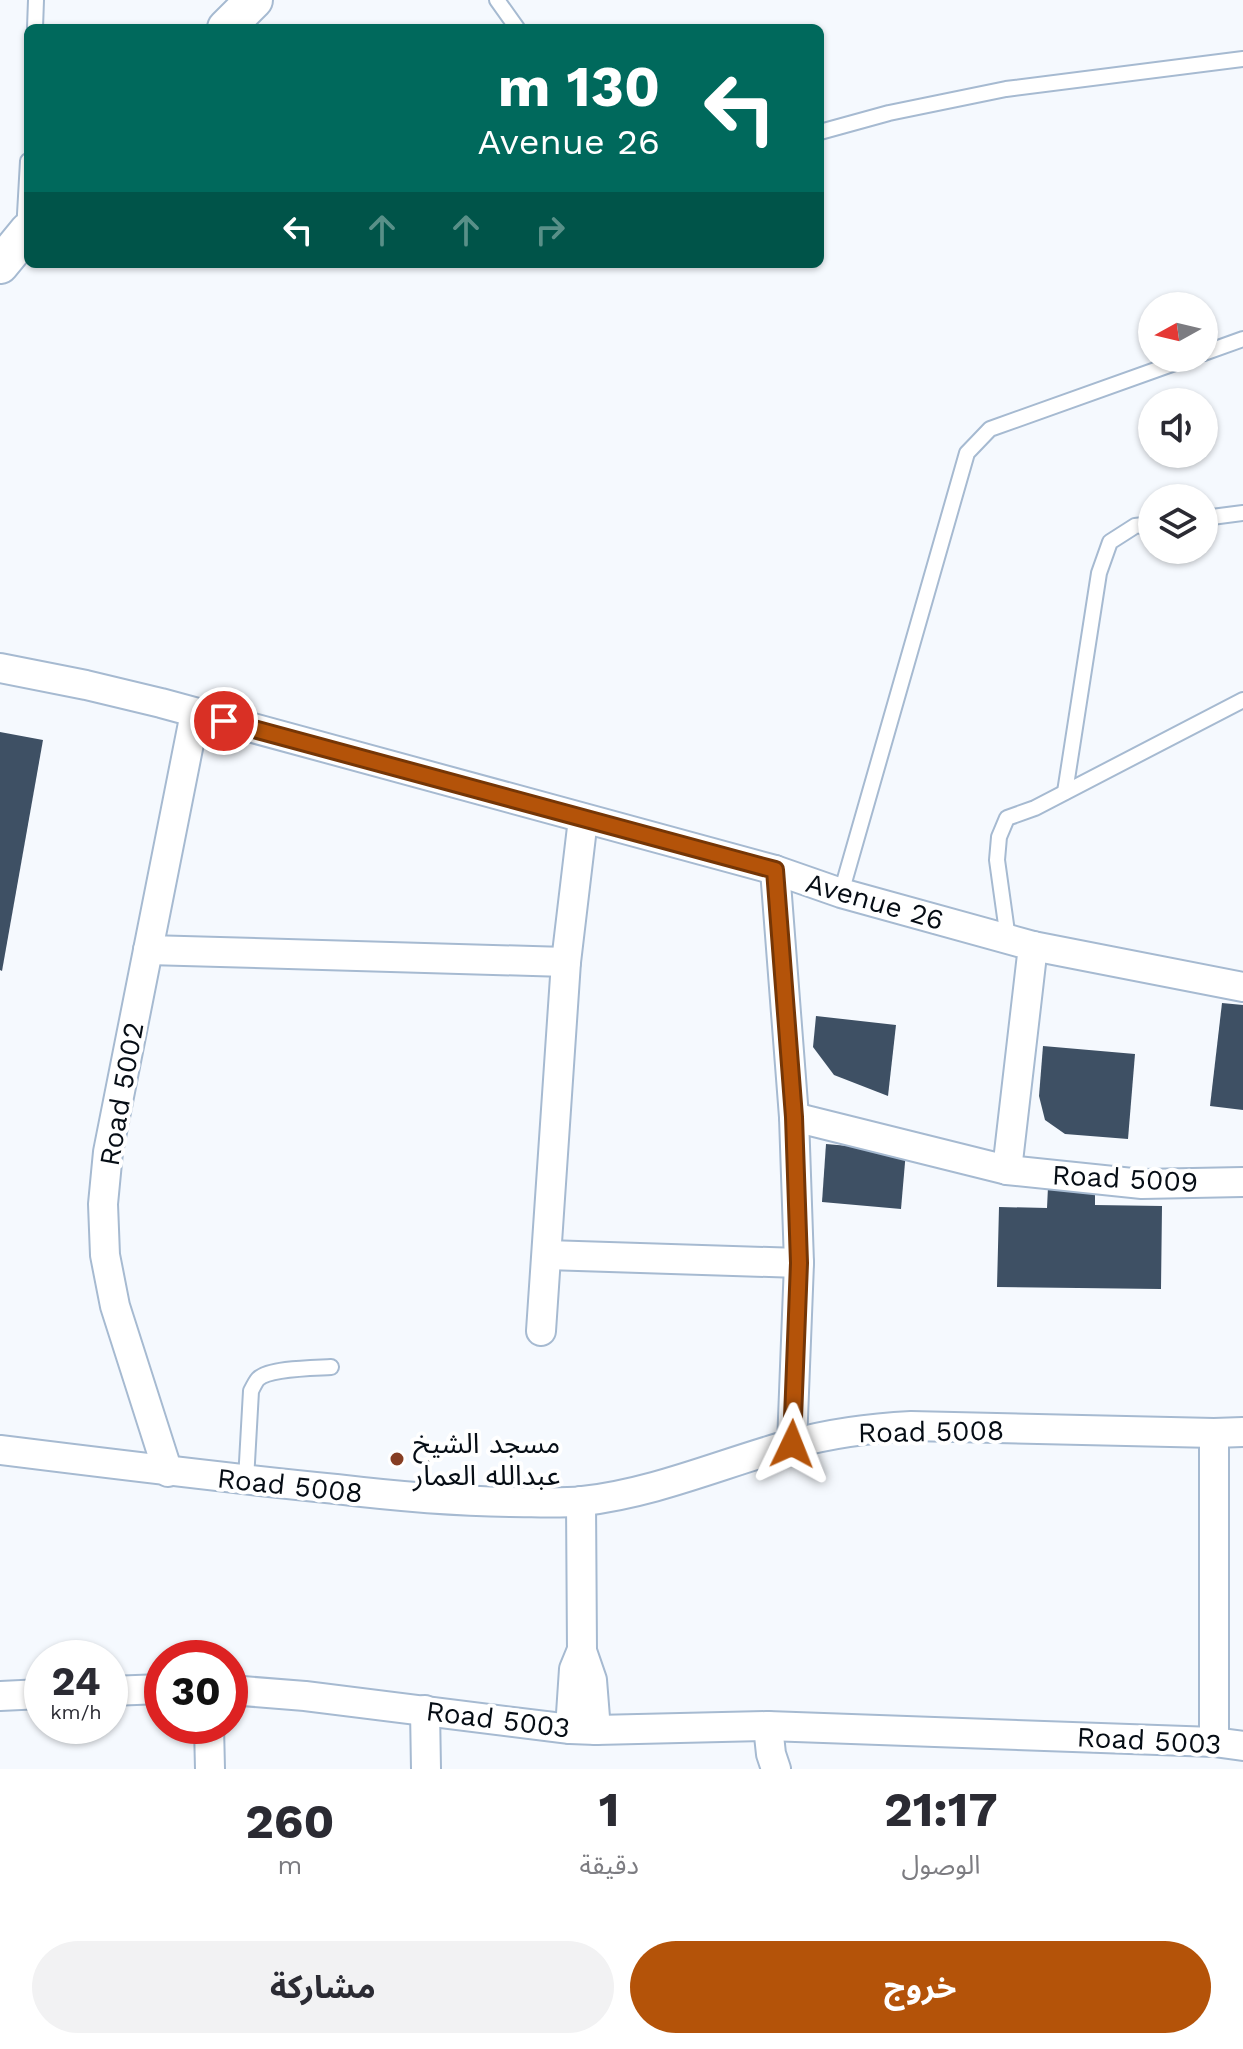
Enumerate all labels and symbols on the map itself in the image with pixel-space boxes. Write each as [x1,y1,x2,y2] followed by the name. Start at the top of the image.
[1138,292,1218,372] north arrow
[190,687,258,755] pin
[802,866,948,937] street label: Avenue 26
[93,1020,150,1169] street label: Road 5002
[1051,1158,1199,1199] street label: Road 5009
[750,1402,834,1486] position arrow
[858,1414,1004,1449] street label: Road 5008
[412,1427,560,1492] place label: مسجد الشيخ عبدالله العمار
[388,1450,406,1468] marker: مسجد الشيخ عبدالله العمار
[215,1461,364,1510] street label: Road 5008
[144,1640,248,1744] speed limit sign: 30
[424,1694,572,1745] street label: Road 5003
[1076,1720,1222,1761] street label: Road 5003

